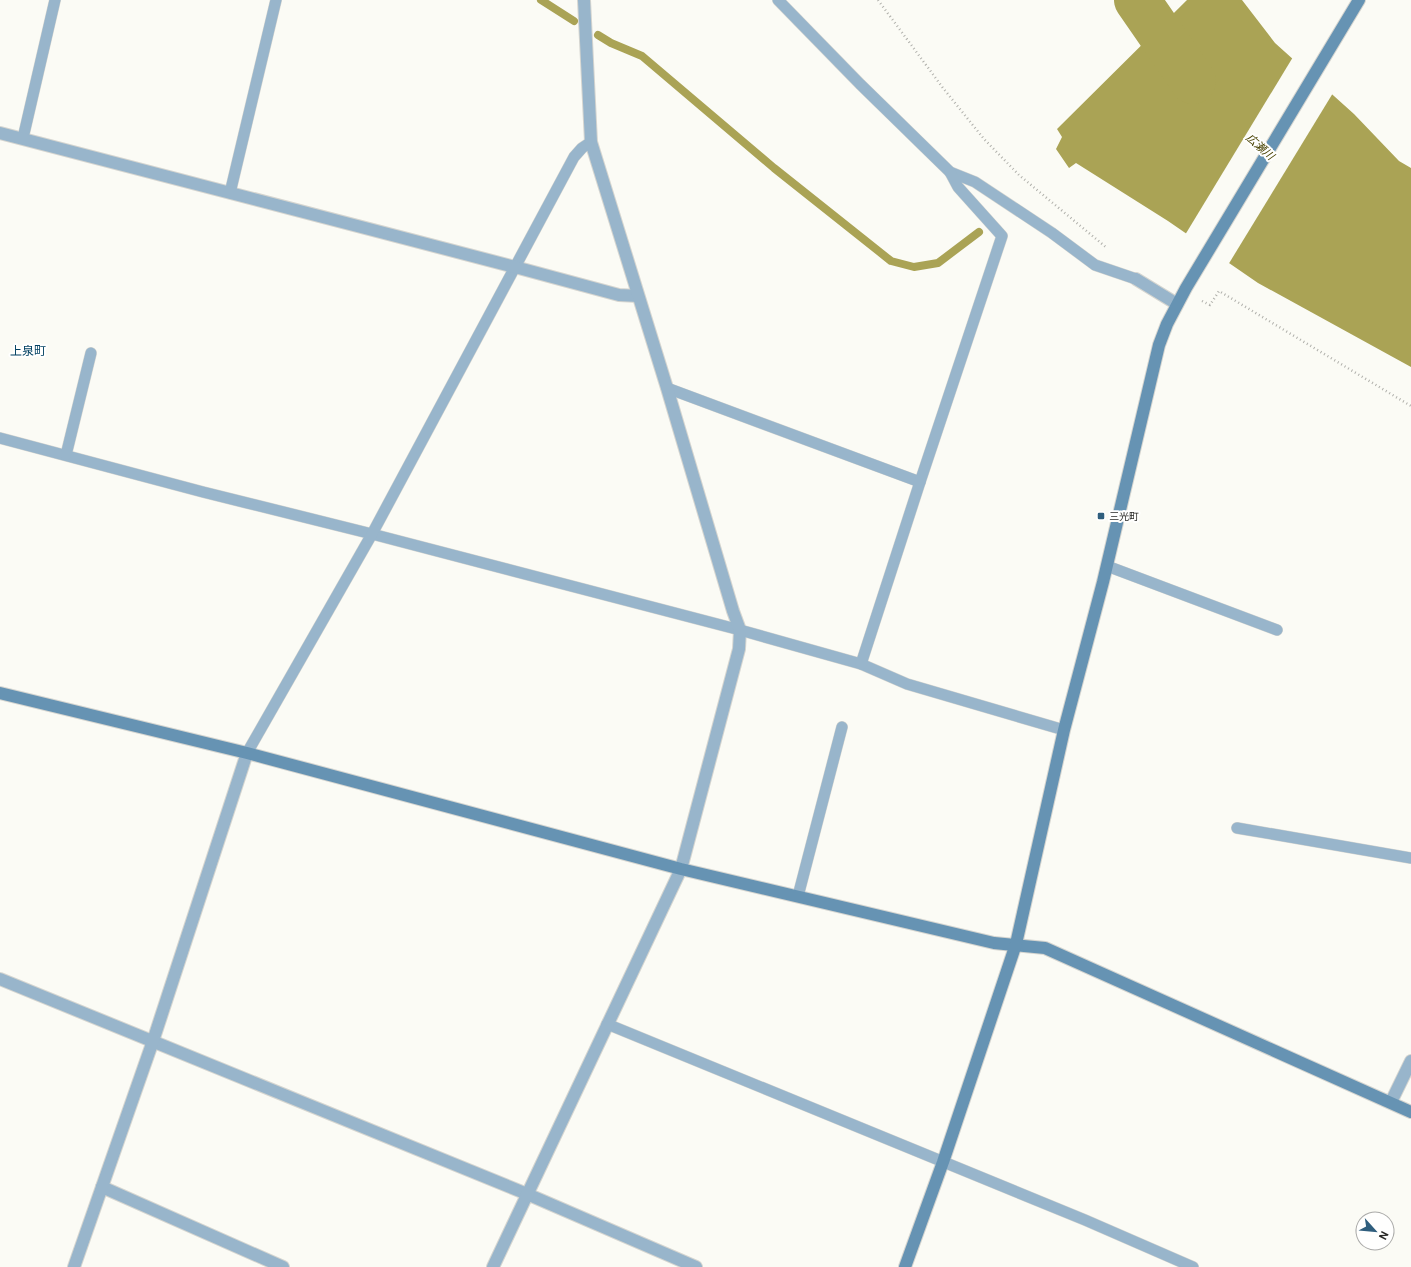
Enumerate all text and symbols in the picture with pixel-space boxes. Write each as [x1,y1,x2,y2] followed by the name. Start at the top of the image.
[1243,131,1277,163] water label: 広瀬川
[10,344,46,358] district label: 上泉町
[1096,511,1106,521] marker: 三光町
[1109,511,1139,522] place label: 三光町
[1355,1211,1395,1251] north arrow
[1376,1229,1391,1242] text: N

